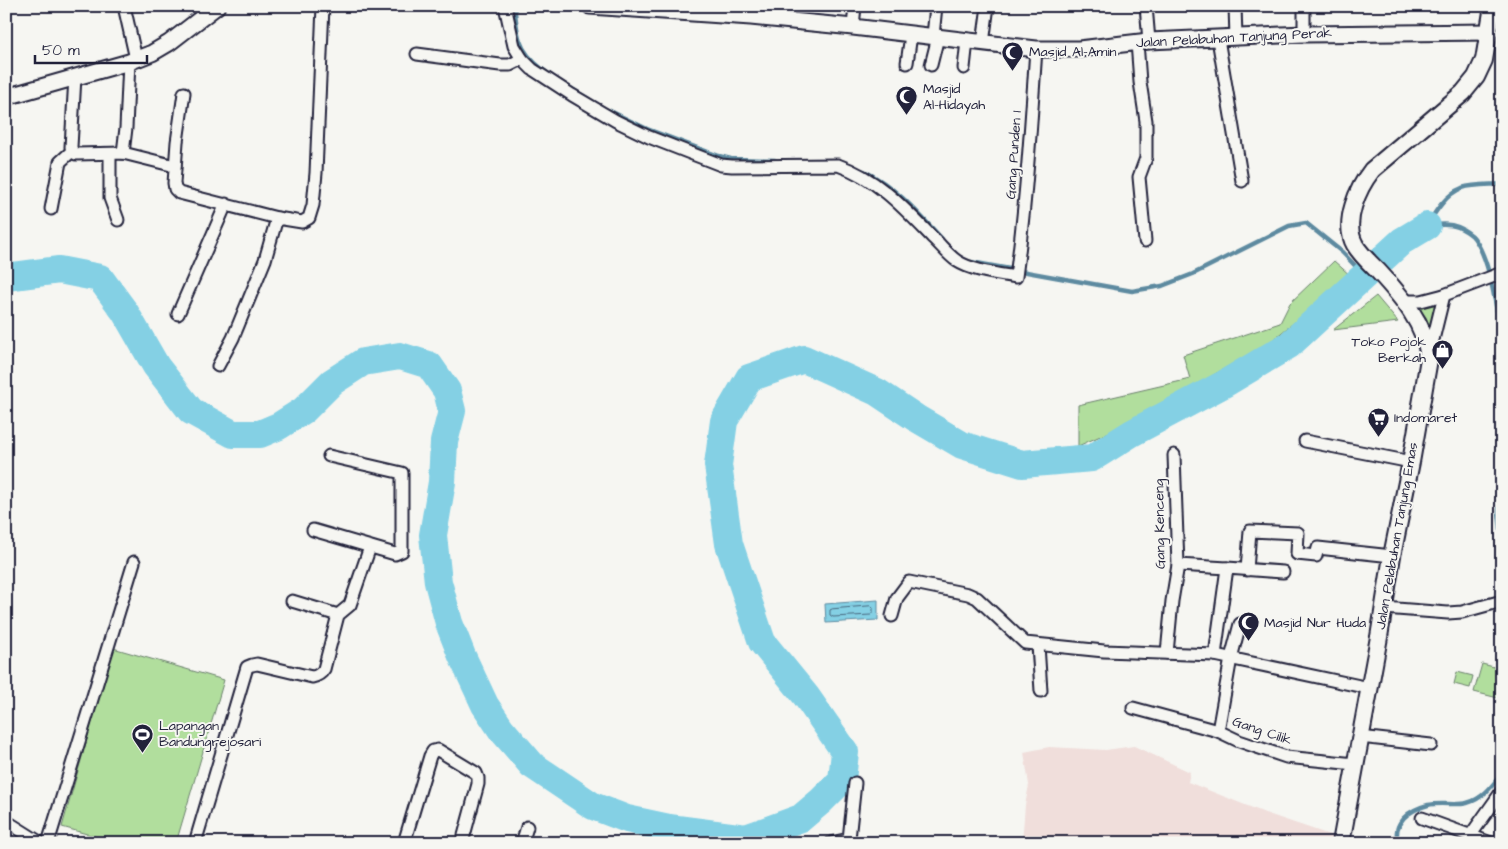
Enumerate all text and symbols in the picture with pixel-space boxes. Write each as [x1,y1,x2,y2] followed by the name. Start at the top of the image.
[1136,23,1333,53] street label: Jalan Pelabuhan Tanjung Perak
[35,32,148,64] scale bar
[42,40,80,61] text: 50 m
[1001,40,1025,71] mosque icon: Masjid Al-Amin
[1029,42,1117,62] place label: Masjid Al-Amin
[923,79,985,115] place label: Masjid Al-Hidayah
[895,85,919,116] mosque icon: Masjid Al-Hidayah
[1001,110,1027,200] street label: Gang Punden 1
[1352,332,1426,368] place label: Toko Pojok Berkah
[1430,338,1454,369] shop icon: Toko Pojok Berkah
[1366,406,1390,437] supermarket icon: Indomaret
[1394,408,1457,428] place label: Indomaret
[1371,441,1423,631] street label: Jalan Pelabuhan Tanjung Emas
[1149,479,1171,569] street label: Gang Kenceng
[1236,611,1260,642] mosque icon: Masjid Nur Huda
[1264,613,1366,633] place label: Masjid Nur Huda
[1230,712,1295,751] street label: Gang Cilik
[159,716,261,752] place label: Lapangan Bandungrejosari
[131,722,155,753] sports icon: Lapangan Bandungrejosari

